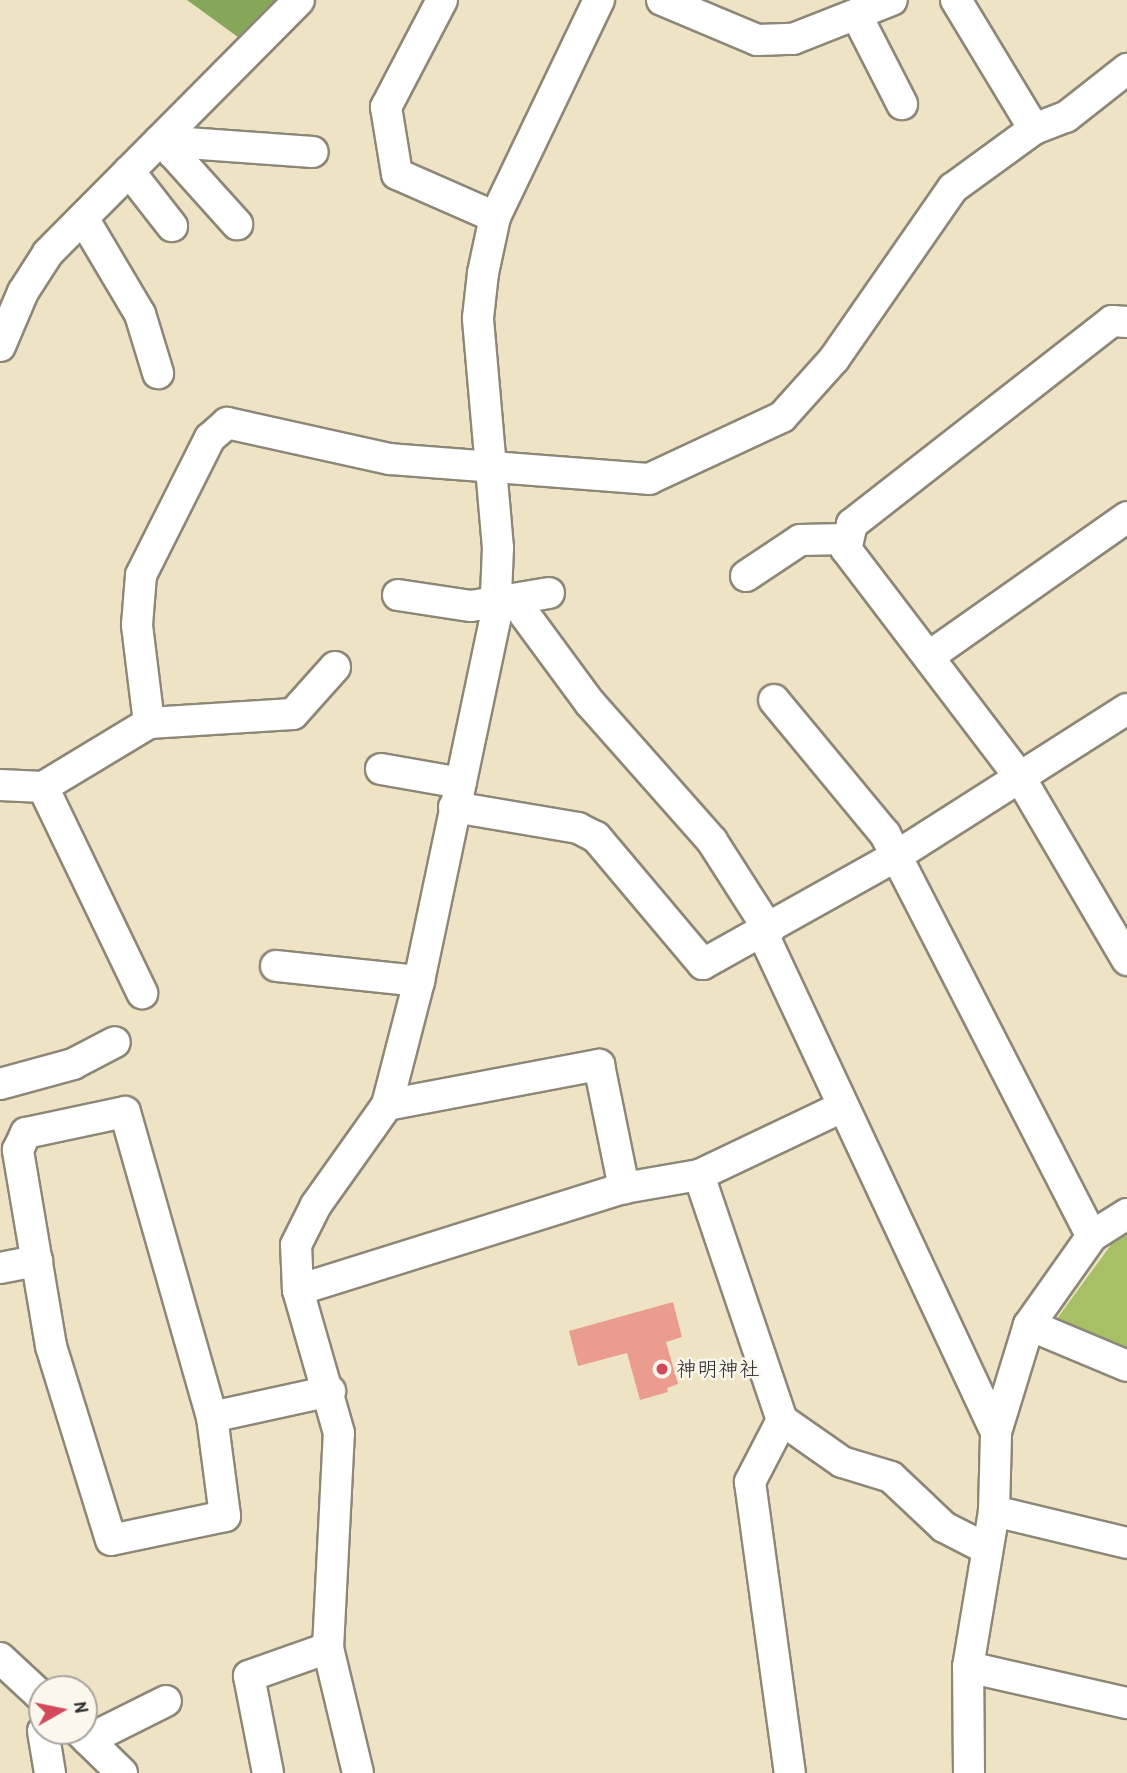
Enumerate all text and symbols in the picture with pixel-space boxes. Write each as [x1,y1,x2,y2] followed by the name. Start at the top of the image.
[676,1356,760,1382] place label: 神明神社
[654,1361,670,1377] marker: 神明神社
[28,1675,98,1745] north arrow
[68,1700,95,1714] text: N

